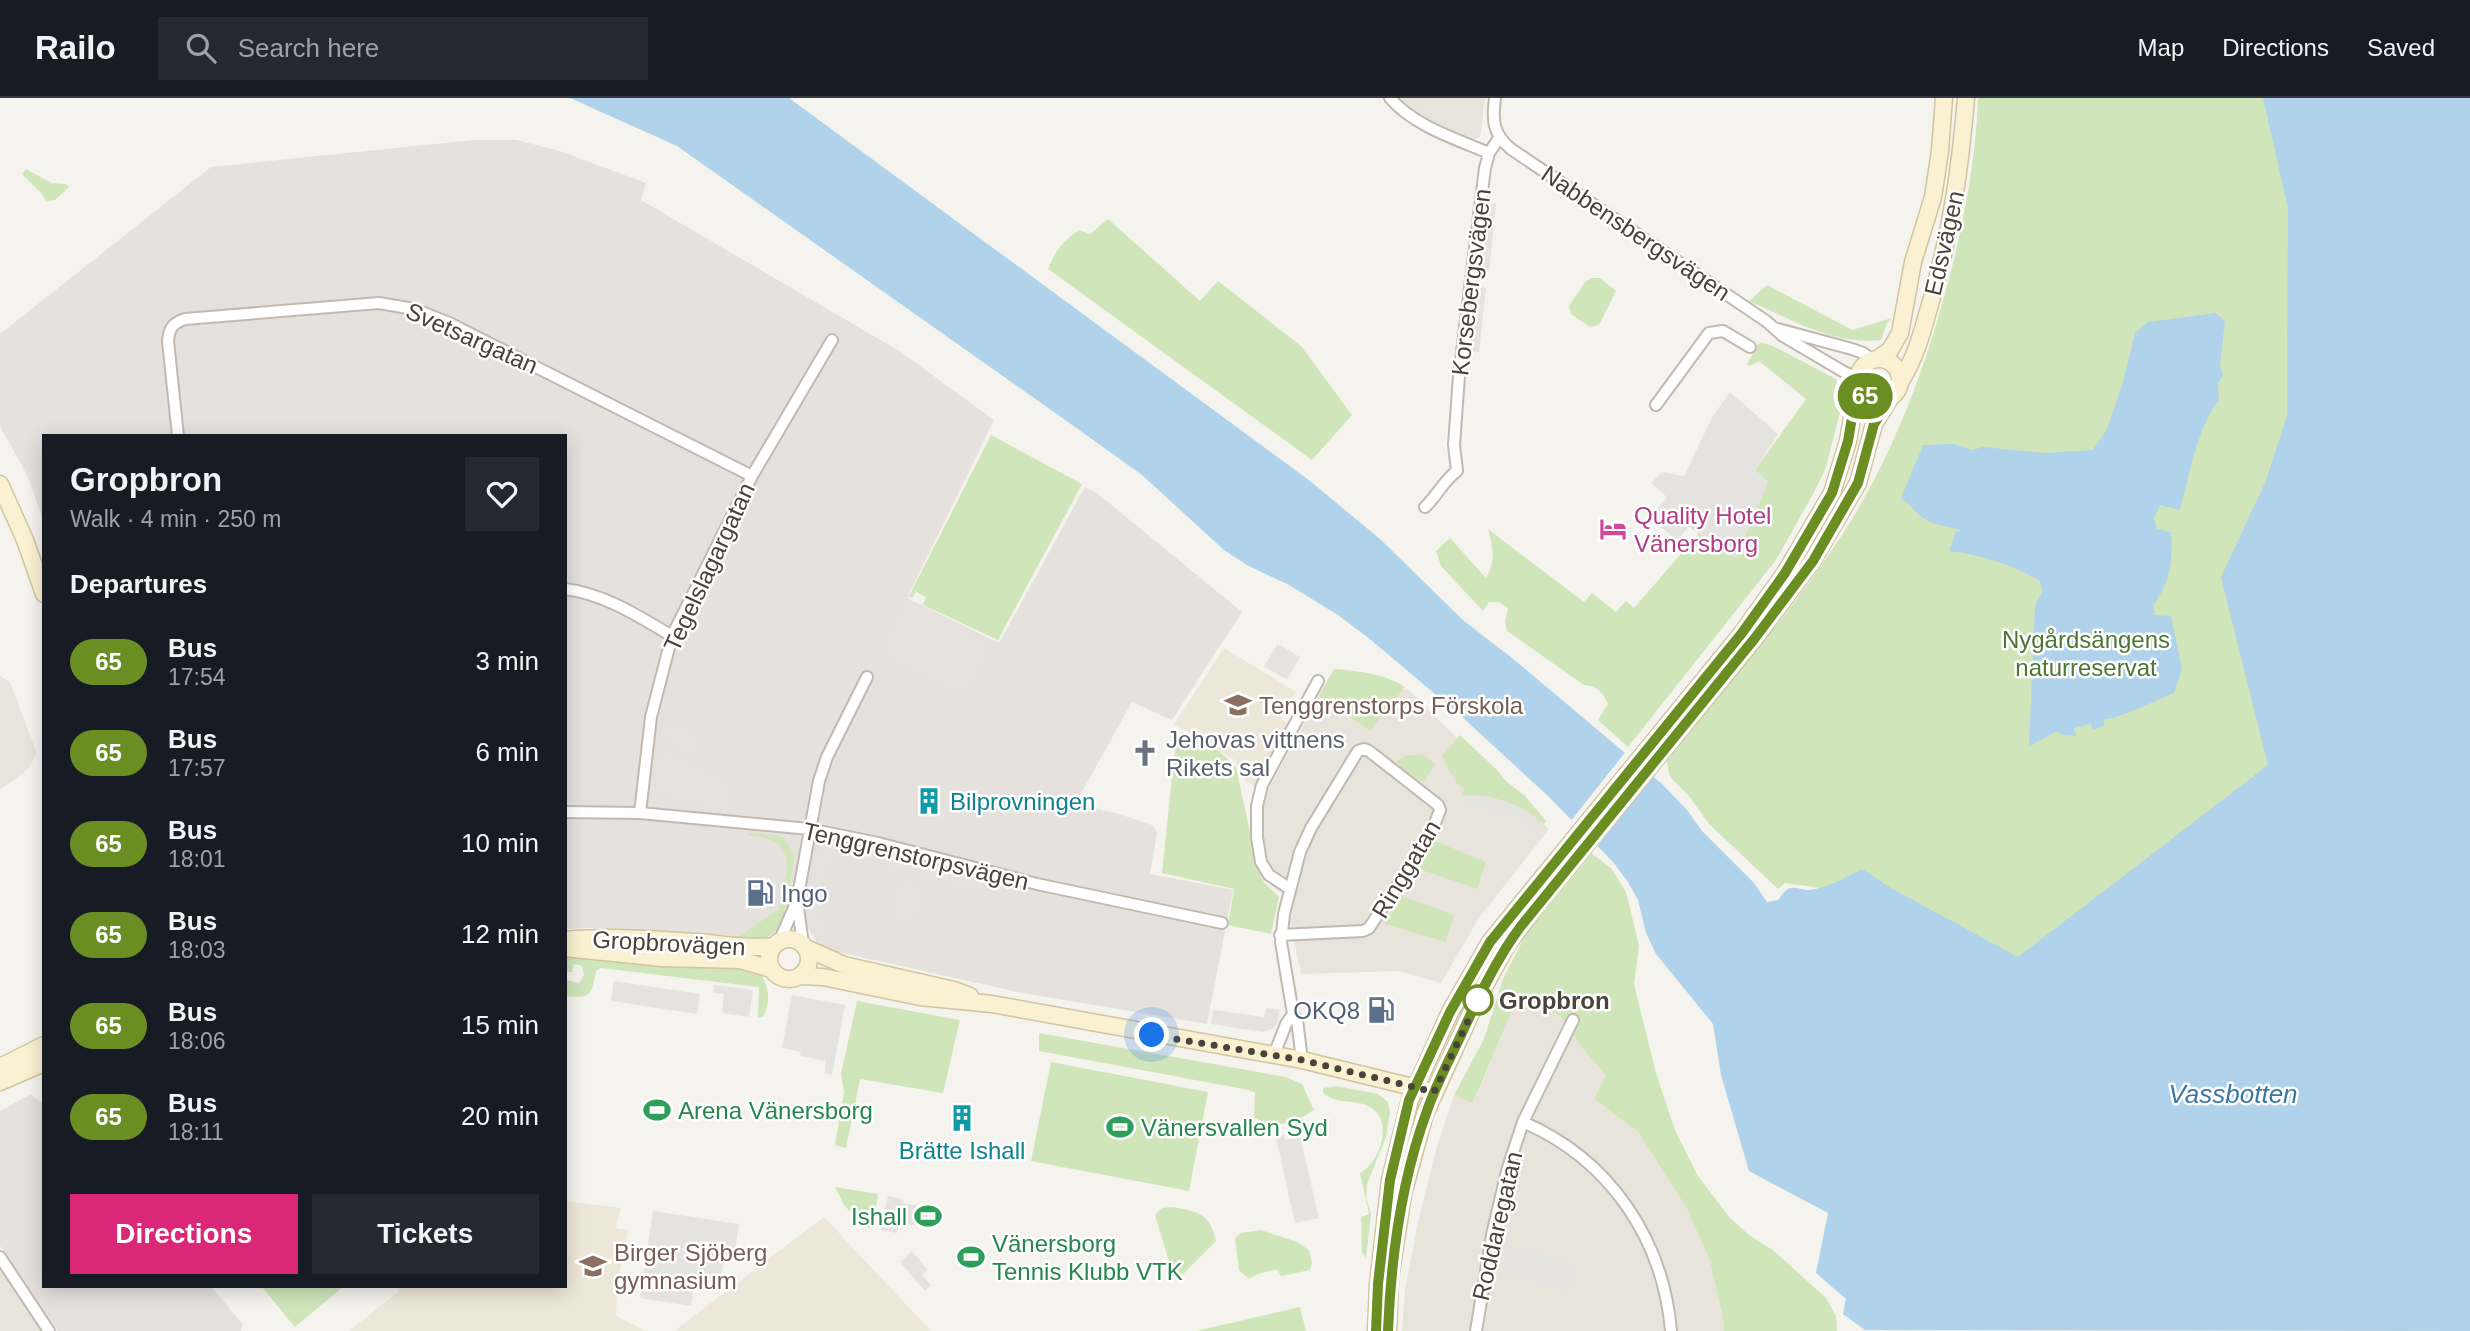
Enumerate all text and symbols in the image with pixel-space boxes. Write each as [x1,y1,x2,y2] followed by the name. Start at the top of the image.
[158,17,648,80] search box
[35,29,116,66] text: Railo
[182,29,220,67] icon: search
[238,33,379,63] text: Search here
[2138,34,2184,61] text: Map
[2222,34,2329,61] text: Directions
[2367,34,2435,61] text: Saved
[1537,160,1735,306] street label: Nabbensbergsvägen
[1446,187,1496,377] street label: Korsebergsvägen
[1919,188,1969,298] street label: Edsvägen
[402,297,542,379] street label: Svetsargatan
[1834,373,1896,419] line badge: 65
[1852,382,1878,409] text: 65
[465,457,539,531] button: heart
[70,461,222,498] text: Gropbron
[658,478,760,656] street label: Tegelslagargatan
[1634,502,1771,557] place label: Quality Hotel Vänersborg
[70,506,281,532] text: Walk · 4 min · 250 m
[1598,514,1628,544] hotel icon: Quality Hotel Vänersborg
[70,569,207,599] text: Departures
[2002,626,2170,681] park label: Nygårdsängens naturreservat
[168,633,217,663] text: Bus
[475,646,539,676] text: 3 min
[95,648,122,675] text: 65
[168,664,226,690] text: 17:54
[1223,690,1253,720] school or university icon: Tenggrenstorps Förskola
[1259,692,1524,719] place label: Tenggrenstorps Förskola
[168,724,217,754] text: Bus
[1166,726,1345,781] place label: Jehovas vittnens Rikets sal
[475,737,539,767] text: 6 min
[1130,738,1160,768] church icon: Jehovas vittnens Rikets sal
[95,739,122,766] text: 65
[168,755,226,781] text: 17:57
[914,786,944,816] building icon: Bilprovningen
[950,788,1095,815] place label: Bilprovningen
[168,815,217,845] text: Bus
[1366,815,1446,923] street label: Ringgatan
[801,817,1031,895] street label: Tenggrenstorpsvägen
[461,828,539,858] text: 10 min
[95,830,122,857] text: 65
[168,846,226,872] text: 18:01
[745,878,775,908] fuel station icon: Ingo
[781,880,828,907] place label: Ingo
[168,906,217,936] text: Bus
[461,919,539,949] text: 12 min
[95,921,122,948] text: 65
[592,926,746,960] street label: Gropbrovägen
[168,937,226,963] text: 18:03
[1463,985,1493,1015] marker: Gropbron
[1499,987,1610,1014] place label: Gropbron
[1366,995,1396,1025] fuel station icon: OKQ8
[168,997,217,1027] text: Bus
[1293,997,1360,1024] place label: OKQ8
[461,1010,539,1040] text: 15 min
[95,1012,122,1039] text: 65
[1134,1017,1169,1052] your location
[168,1028,226,1054] text: 18:06
[2168,1079,2298,1109] water label: Vassbotten
[168,1088,217,1118] text: Bus
[642,1095,672,1125] sports icon: Arena Vänersborg
[678,1097,873,1124] place label: Arena Vänersborg
[461,1101,539,1131] text: 20 min
[95,1103,122,1130] text: 65
[947,1103,977,1133] building icon: Brätte Ishall
[1105,1112,1135,1142] sports icon: Vänersvallen Syd
[1141,1114,1328,1141] place label: Vänersvallen Syd
[168,1119,224,1145] text: 18:11
[899,1137,1025,1164] place label: Brätte Ishall
[1467,1149,1527,1303] street label: Roddaregatan
[70,1194,298,1274] button: Directions
[312,1194,539,1274] button: Tickets
[913,1201,943,1231] sports icon: Ishall
[851,1203,907,1230] place label: Ishall
[992,1230,1183,1285] place label: Vänersborg Tennis Klubb VTK
[614,1239,767,1294] place label: Birger Sjöberg gymnasium
[956,1242,986,1272] sports icon: Vänersborg Tennis Klubb VTK
[578,1251,608,1281] school or university icon: Birger Sjöberg gymnasium

